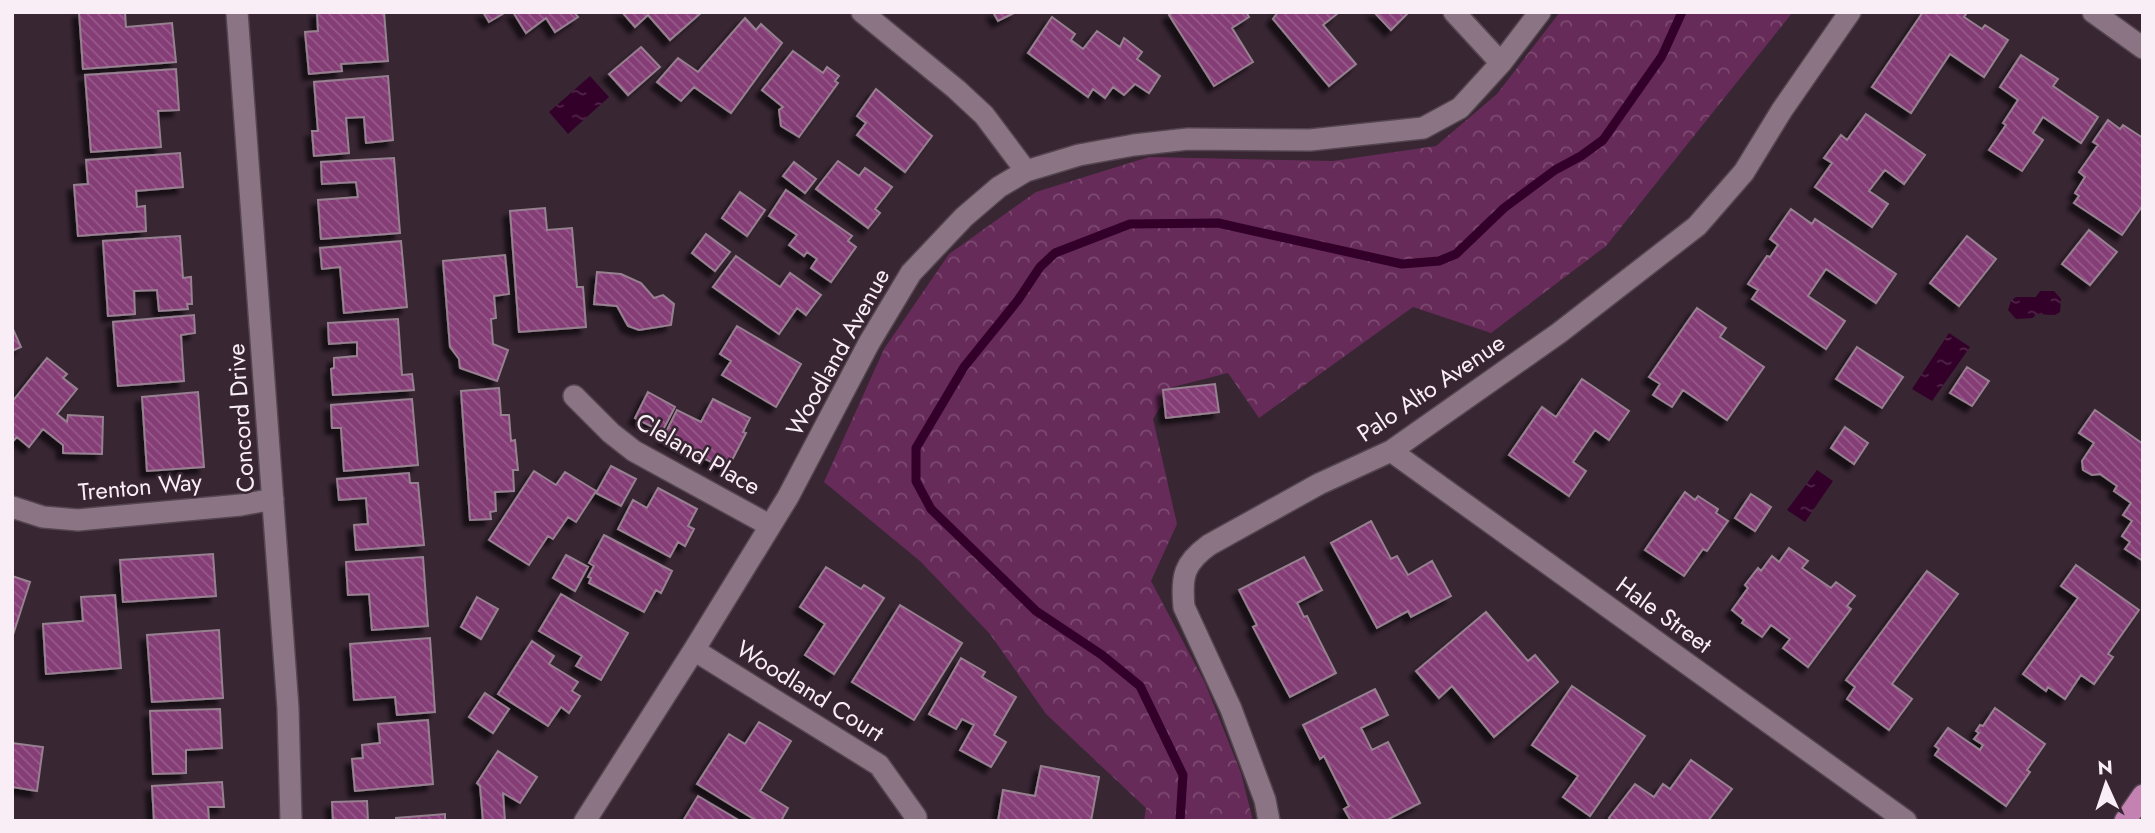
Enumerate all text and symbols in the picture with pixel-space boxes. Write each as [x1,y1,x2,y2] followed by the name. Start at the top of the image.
[777,261,898,442] street label: Woodland Avenue
[1350,325,1512,450] street label: Palo Alto Avenue
[218,342,263,494] street label: Concord Drive
[629,404,767,503] street label: Cleland Place
[77,464,204,509] street label: Trenton Way
[1609,568,1720,662] street label: Hale Street
[730,631,891,750] street label: Woodland Court
[2071,749,2141,819] north arrow
[2097,754,2113,781] text: N

